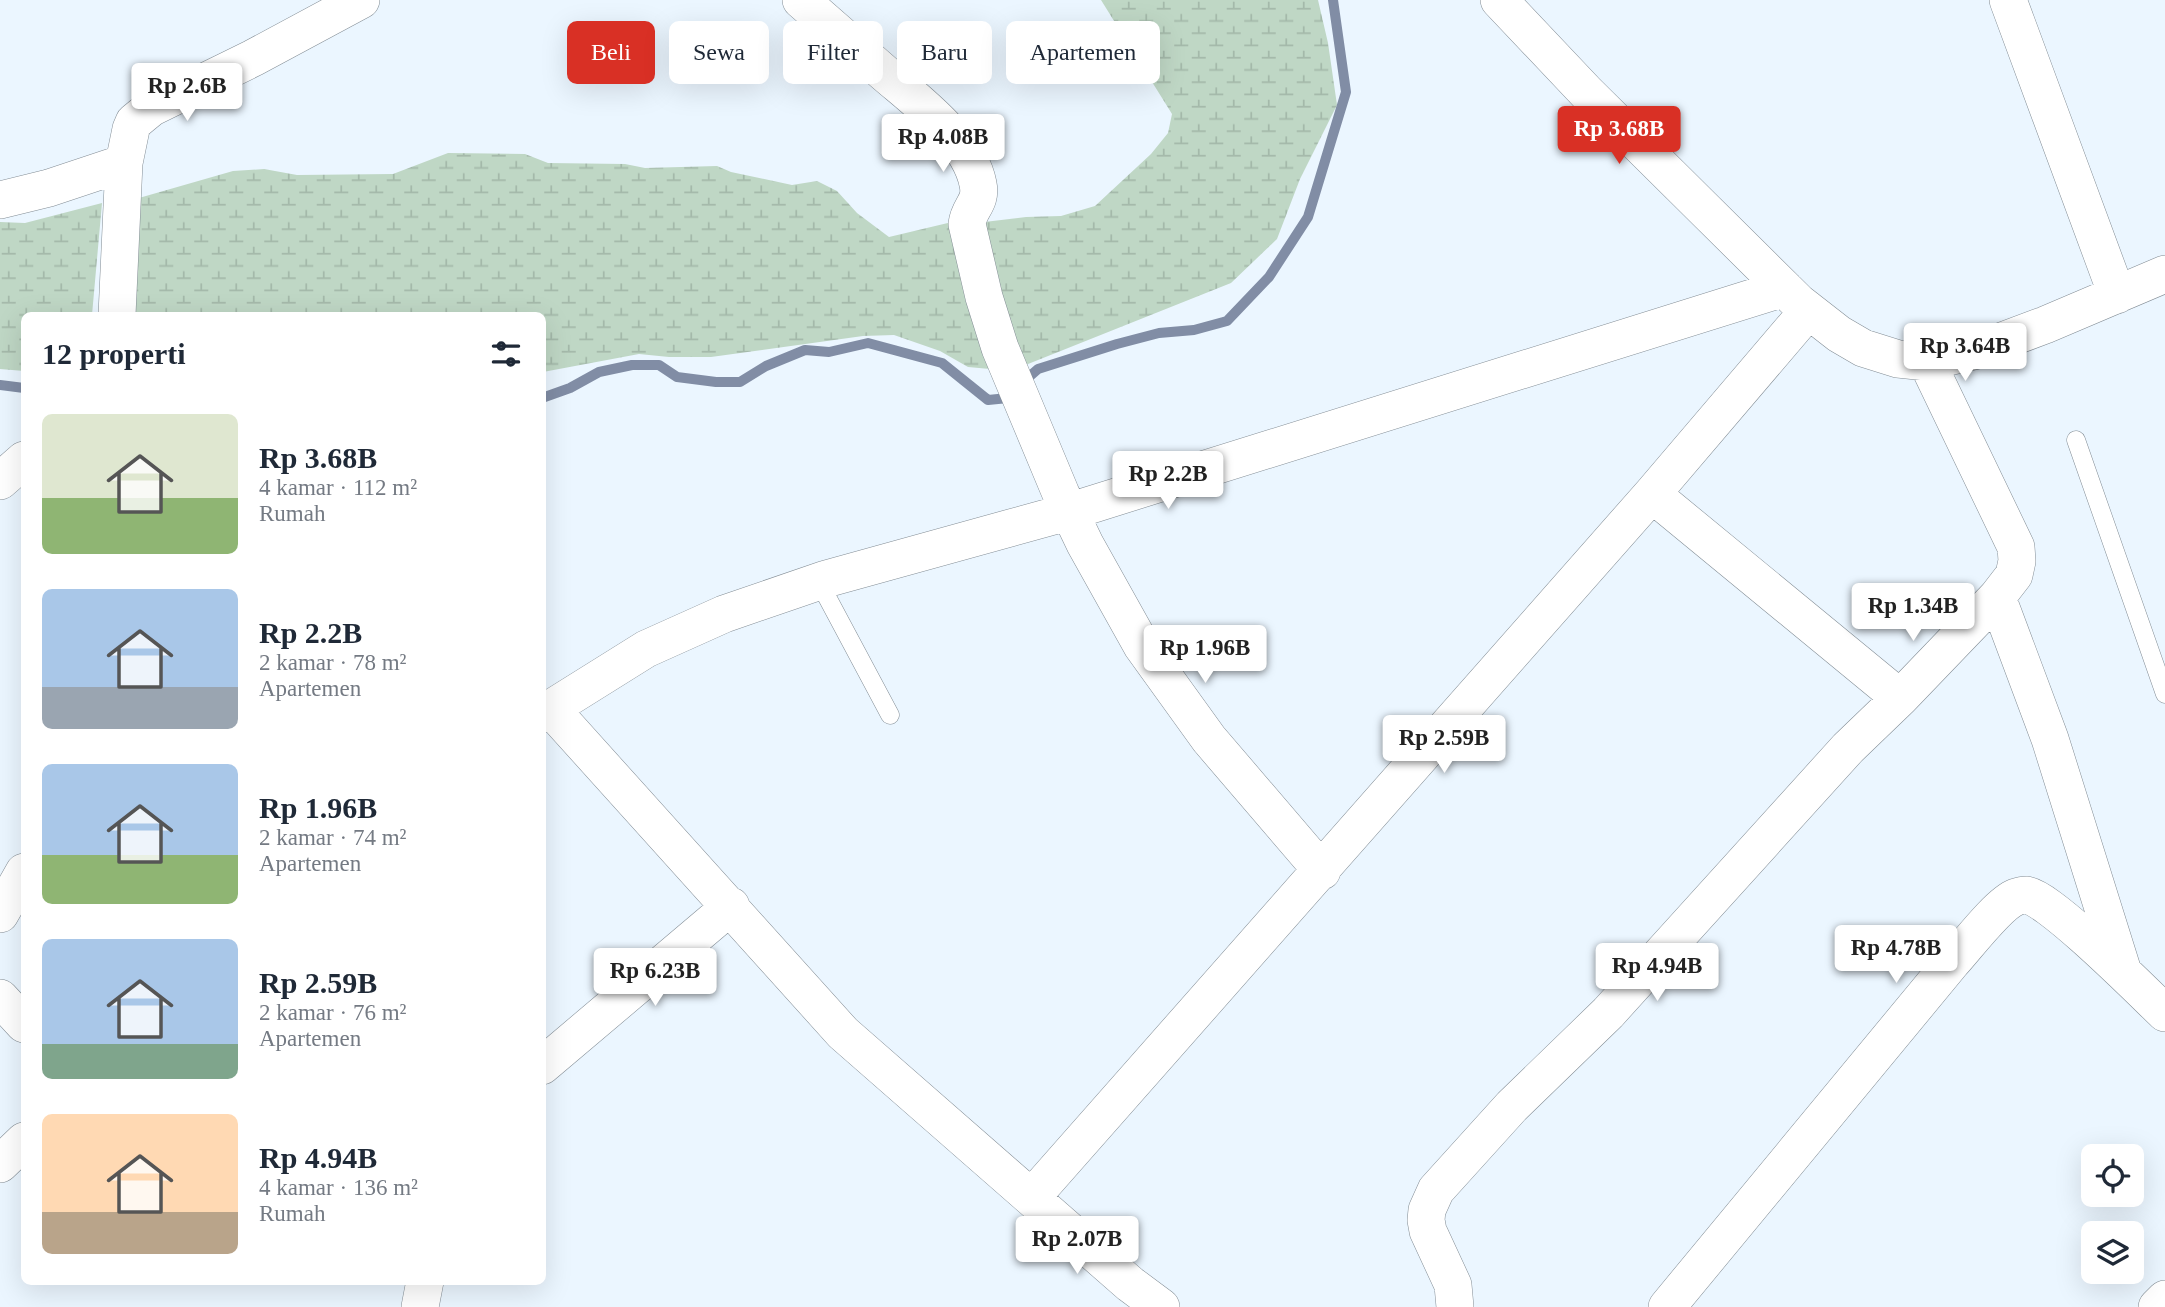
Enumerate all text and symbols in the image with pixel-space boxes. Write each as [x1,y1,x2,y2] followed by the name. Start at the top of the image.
[567,21,655,84] chip: Beli
[669,21,769,84] chip: Sewa
[783,21,883,84] chip: Filter
[897,21,992,84] chip: Baru
[1006,21,1160,84] chip: Apartemen
[122,64,252,123] pin: Rp 2.6B
[147,73,227,98] text: Rp 2.6B
[1547,106,1691,166] pin: Rp 3.68B
[871,114,1015,174] pin: Rp 4.08B
[1574,116,1664,141] text: Rp 3.68B
[898,124,988,149] text: Rp 4.08B
[1893,324,2037,383] pin: Rp 3.64B
[1920,333,2010,358] text: Rp 3.64B
[487,335,525,373] icon: filters
[42,337,186,370] text: 12 properti
[259,441,377,474] text: Rp 3.68B
[98,442,182,526] icon: home
[1103,452,1233,511] pin: Rp 2.2B
[1128,461,1208,486] text: Rp 2.2B
[259,475,417,500] text: 4 kamar · 112 m²
[259,501,325,526] text: Rumah
[1841,584,1985,643] pin: Rp 1.34B
[1868,593,1958,618] text: Rp 1.34B
[259,616,362,649] text: Rp 2.2B
[98,617,182,701] icon: home
[1133,626,1277,685] pin: Rp 1.96B
[1160,635,1250,660] text: Rp 1.96B
[259,650,406,675] text: 2 kamar · 78 m²
[259,676,361,701] text: Apartemen
[1372,716,1516,775] pin: Rp 2.59B
[1399,725,1489,750] text: Rp 2.59B
[259,791,377,824] text: Rp 1.96B
[98,792,182,876] icon: home
[259,825,406,850] text: 2 kamar · 74 m²
[259,851,361,876] text: Apartemen
[1824,926,1968,985] pin: Rp 4.78B
[1851,935,1941,960] text: Rp 4.78B
[1585,944,1729,1003] pin: Rp 4.94B
[583,948,727,1008] pin: Rp 6.23B
[1612,953,1702,978] text: Rp 4.94B
[610,958,700,983] text: Rp 6.23B
[259,966,377,999] text: Rp 2.59B
[98,967,182,1051] icon: home
[259,1000,406,1025] text: 2 kamar · 76 m²
[259,1026,361,1051] text: Apartemen
[259,1141,377,1174] text: Rp 4.94B
[98,1142,182,1226] icon: home
[2081,1144,2144,1284] map controls
[2081,1144,2144,1207] button: locate
[259,1175,418,1200] text: 4 kamar · 136 m²
[259,1201,325,1226] text: Rumah
[1005,1216,1149,1276] pin: Rp 2.07B
[2081,1221,2144,1284] button: layers
[1032,1226,1122,1251] text: Rp 2.07B

